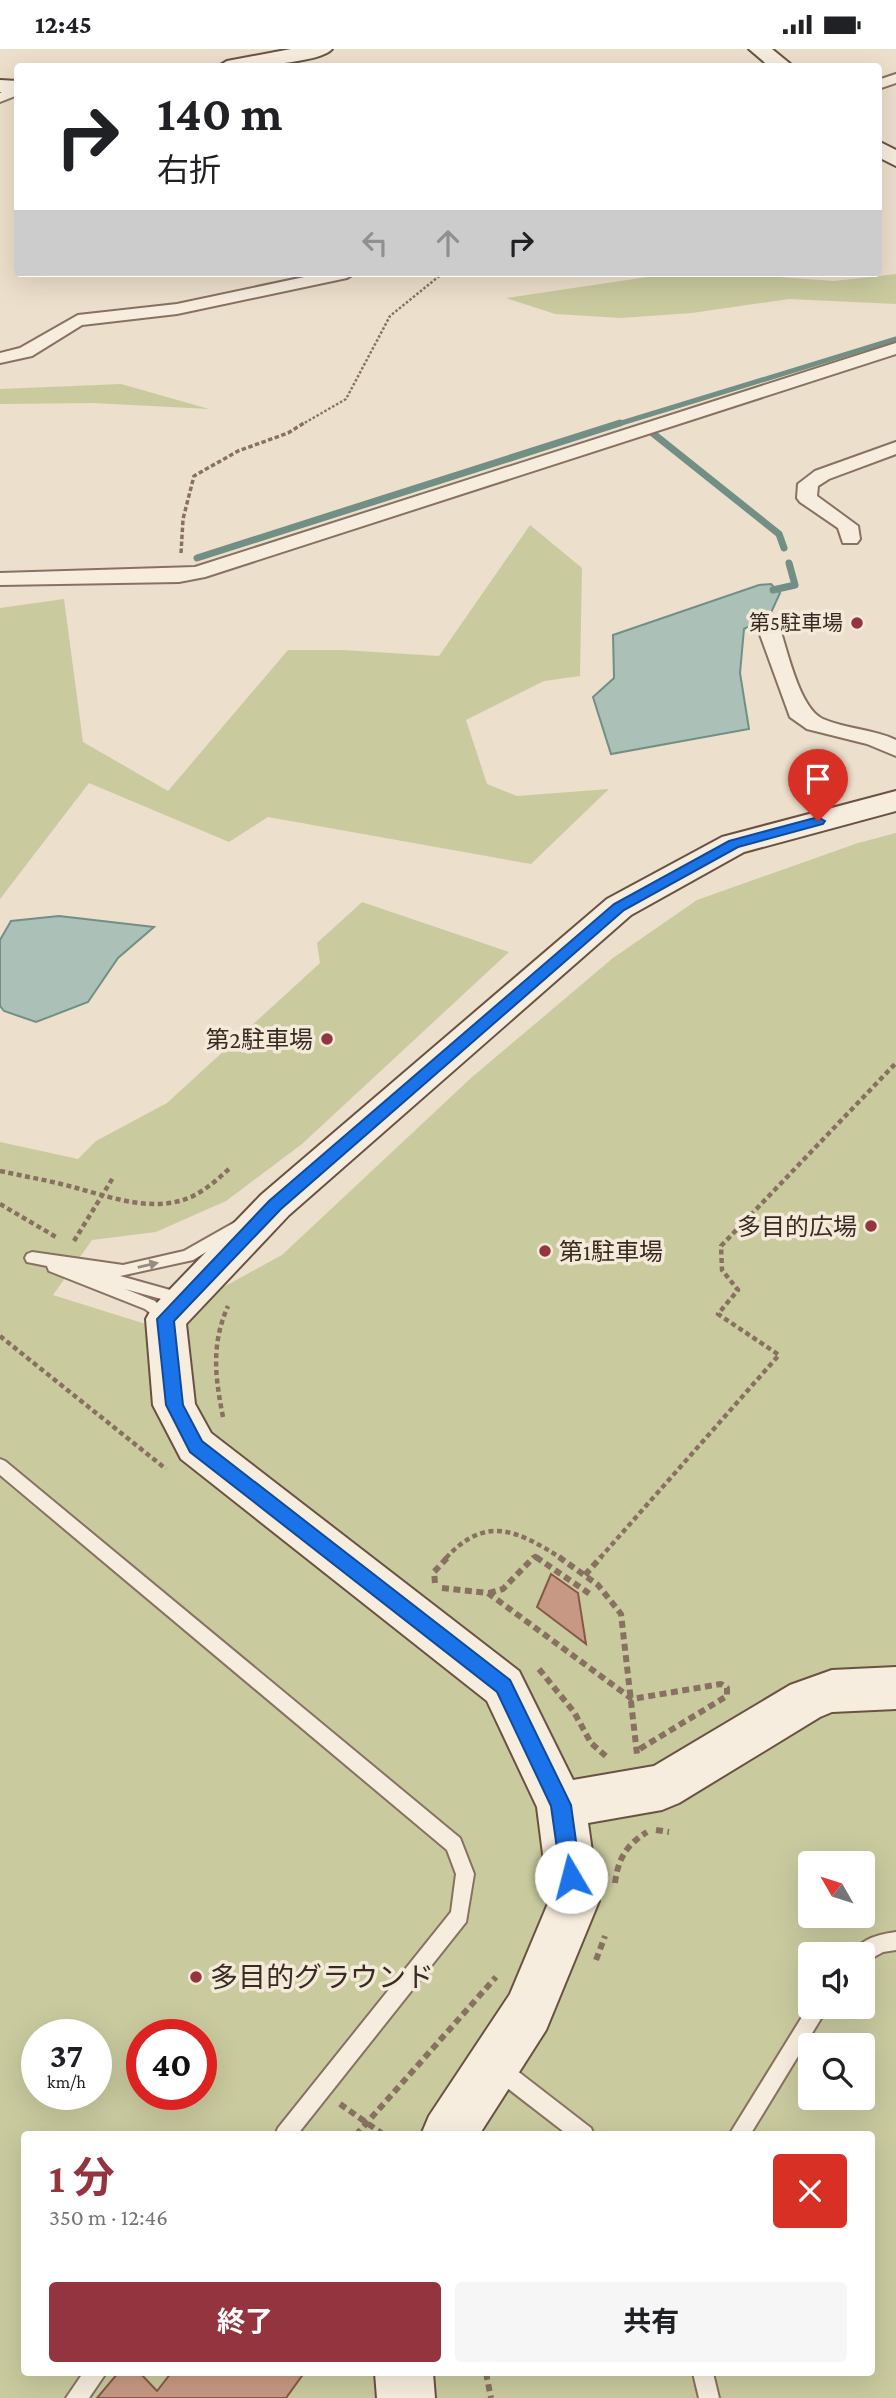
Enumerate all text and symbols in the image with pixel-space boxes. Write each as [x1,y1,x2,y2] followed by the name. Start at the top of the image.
[35,10,92,39] text: 12:45
[157,86,282,141] text: 140 m
[42,91,133,182] icon: right
[157,152,221,188] text: 右折
[356,224,394,262] icon: left
[429,224,467,262] icon: ahead
[502,224,540,262] icon: right
[749,611,843,635] place label: 第5駐車場
[849,615,865,631] marker: 第5駐車場
[788,749,848,821] pin
[799,760,837,798] icon: arrive
[206,1026,313,1053] place label: 第2駐車場
[319,1031,335,1047] marker: 第2駐車場
[737,1213,857,1240] place label: 多目的広場
[863,1218,879,1234] marker: 多目的広場
[559,1238,663,1265] place label: 第1駐車場
[537,1243,553,1259] marker: 第1駐車場
[137,1259,159,1270] one-way arrow
[534,1840,608,1914] position arrow
[798,1851,875,1929] north arrow
[798,1851,875,2110] map controls
[798,1942,875,2019] button: sound
[210,1962,434,1993] place label: 多目的グラウンド
[188,1969,204,1985] marker: 多目的グラウンド
[126,2019,217,2110] speed limit sign: 40
[798,2033,875,2110] button: search
[50,2036,83,2075] text: 37
[47,2072,86,2092] text: km/h
[49,2154,115,2201] text: 1 分
[773,2154,847,2228] button: close
[49,2204,168,2230] text: 350 m · 12:46
[49,2282,441,2362] button: 終了
[455,2282,847,2362] button: 共有

